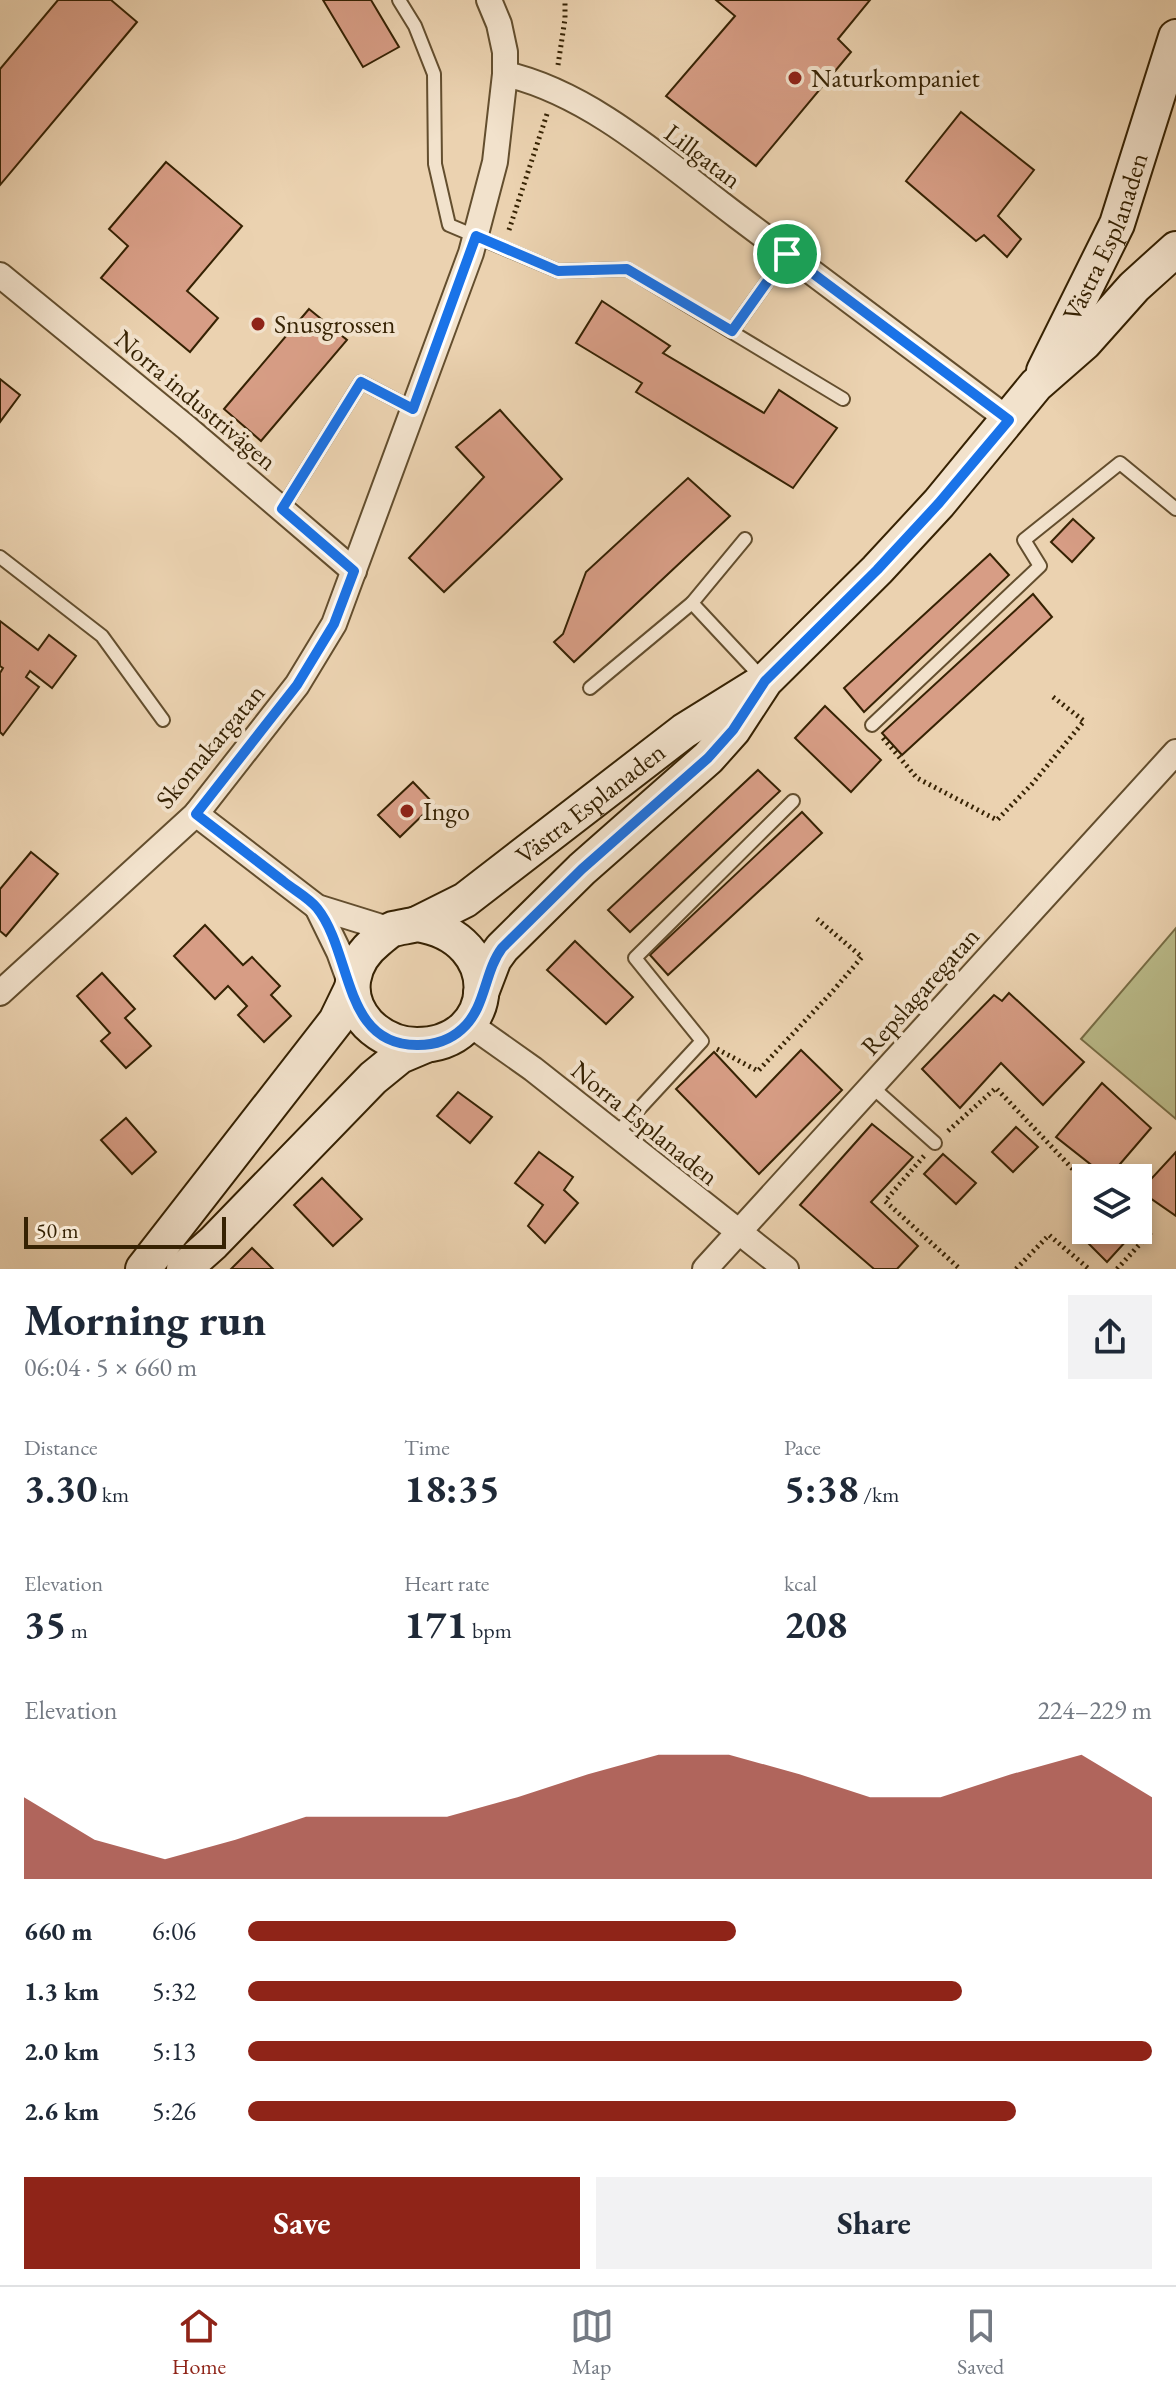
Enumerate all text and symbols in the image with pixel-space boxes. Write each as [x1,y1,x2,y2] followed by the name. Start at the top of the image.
[811,61,980,95] place label: Naturkompaniet
[786,69,804,87] marker: Naturkompaniet
[658,116,749,196] street label: Lillgatan
[1055,148,1156,327] street label: Västra Esplanaden
[753,220,821,288] pin
[765,232,809,276] icon: arrive
[274,307,396,341] place label: Snusgrossen
[249,315,267,333] marker: Snusgrossen
[108,322,284,478] street label: Norra industrivägen
[148,676,272,816] street label: Skomakargatan
[509,735,672,872] street label: Västra Esplanaden
[423,794,470,828] place label: Ingo
[398,802,416,820] marker: Ingo
[853,919,987,1062] street label: Repslagaregatan
[564,1053,726,1193] street label: Norra Esplanaden
[1072,1164,1152,1244] map controls
[1072,1164,1152,1244] button: layers
[24,1213,226,1249] scale bar
[36,1216,79,1245] text: 50 m
[24,1291,266,1348] text: Morning run
[1068,1295,1152,1379] button: share
[24,1350,197,1384] text: 06:04 · 5 × 660 m
[24,1433,97,1462] text: Distance
[404,1433,450,1462] text: Time
[784,1433,821,1462] text: Pace
[24,1462,97,1514] text: 3.30
[404,1462,500,1514] text: 18:35
[784,1462,859,1514] text: 5:38
[97,1480,129,1509] text: km
[859,1480,899,1509] text: /km
[24,1569,103,1598] text: Elevation
[404,1569,489,1598] text: Heart rate
[784,1569,817,1598] text: kcal
[24,1598,66,1650] text: 35
[404,1598,467,1650] text: 171
[784,1598,847,1650] text: 208
[66,1616,88,1645] text: m
[467,1616,512,1645] text: bpm
[24,1693,118,1727] text: Elevation
[1037,1693,1152,1727] text: 224–229 m
[24,1914,92,1948] text: 660 m
[152,1914,196,1948] text: 6:06
[24,1974,99,2008] text: 1.3 km
[152,1974,196,2008] text: 5:32
[24,2034,99,2068] text: 2.0 km
[152,2034,196,2068] text: 5:13
[24,2094,99,2128] text: 2.6 km
[152,2094,196,2128] text: 5:26
[24,2177,580,2269] button: Save
[596,2177,1152,2269] button: Share
[172,2304,226,2381] tab: Home
[570,2304,614,2381] tab: Map
[957,2304,1004,2381] tab: Saved

